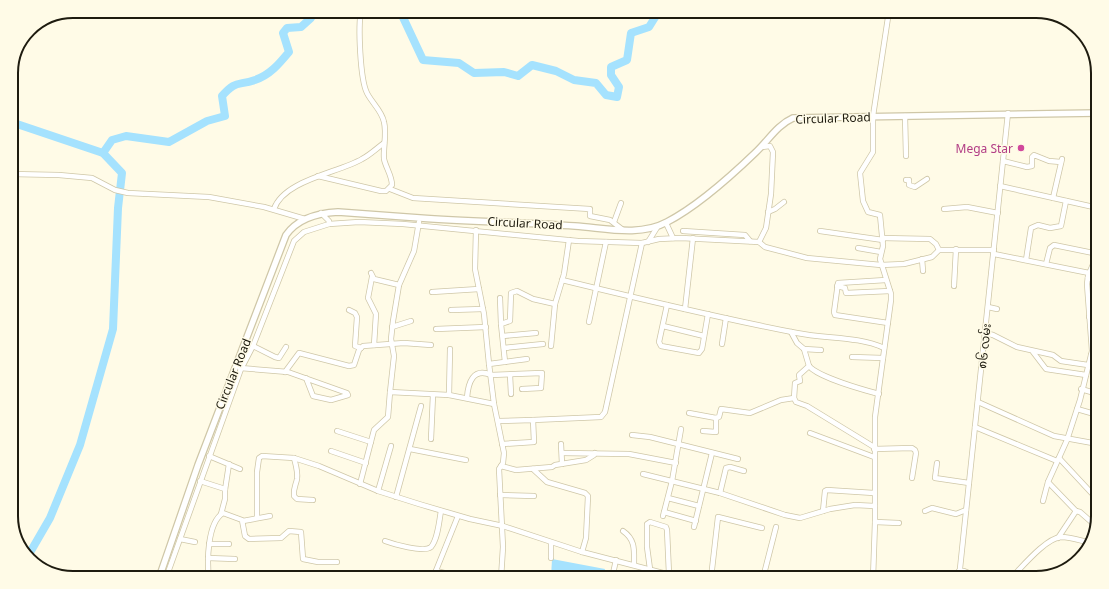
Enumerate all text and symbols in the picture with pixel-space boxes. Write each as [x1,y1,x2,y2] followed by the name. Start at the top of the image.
[795,108,871,128] street label: Circular Road
[956,140,1013,157] place label: Mega Star
[1016,143,1026,153] marker: Mega Star
[487,213,563,233] street label: Circular Road
[973,323,995,369] street label: ၈၆ လမ်း
[211,336,255,412] street label: Circular Road

